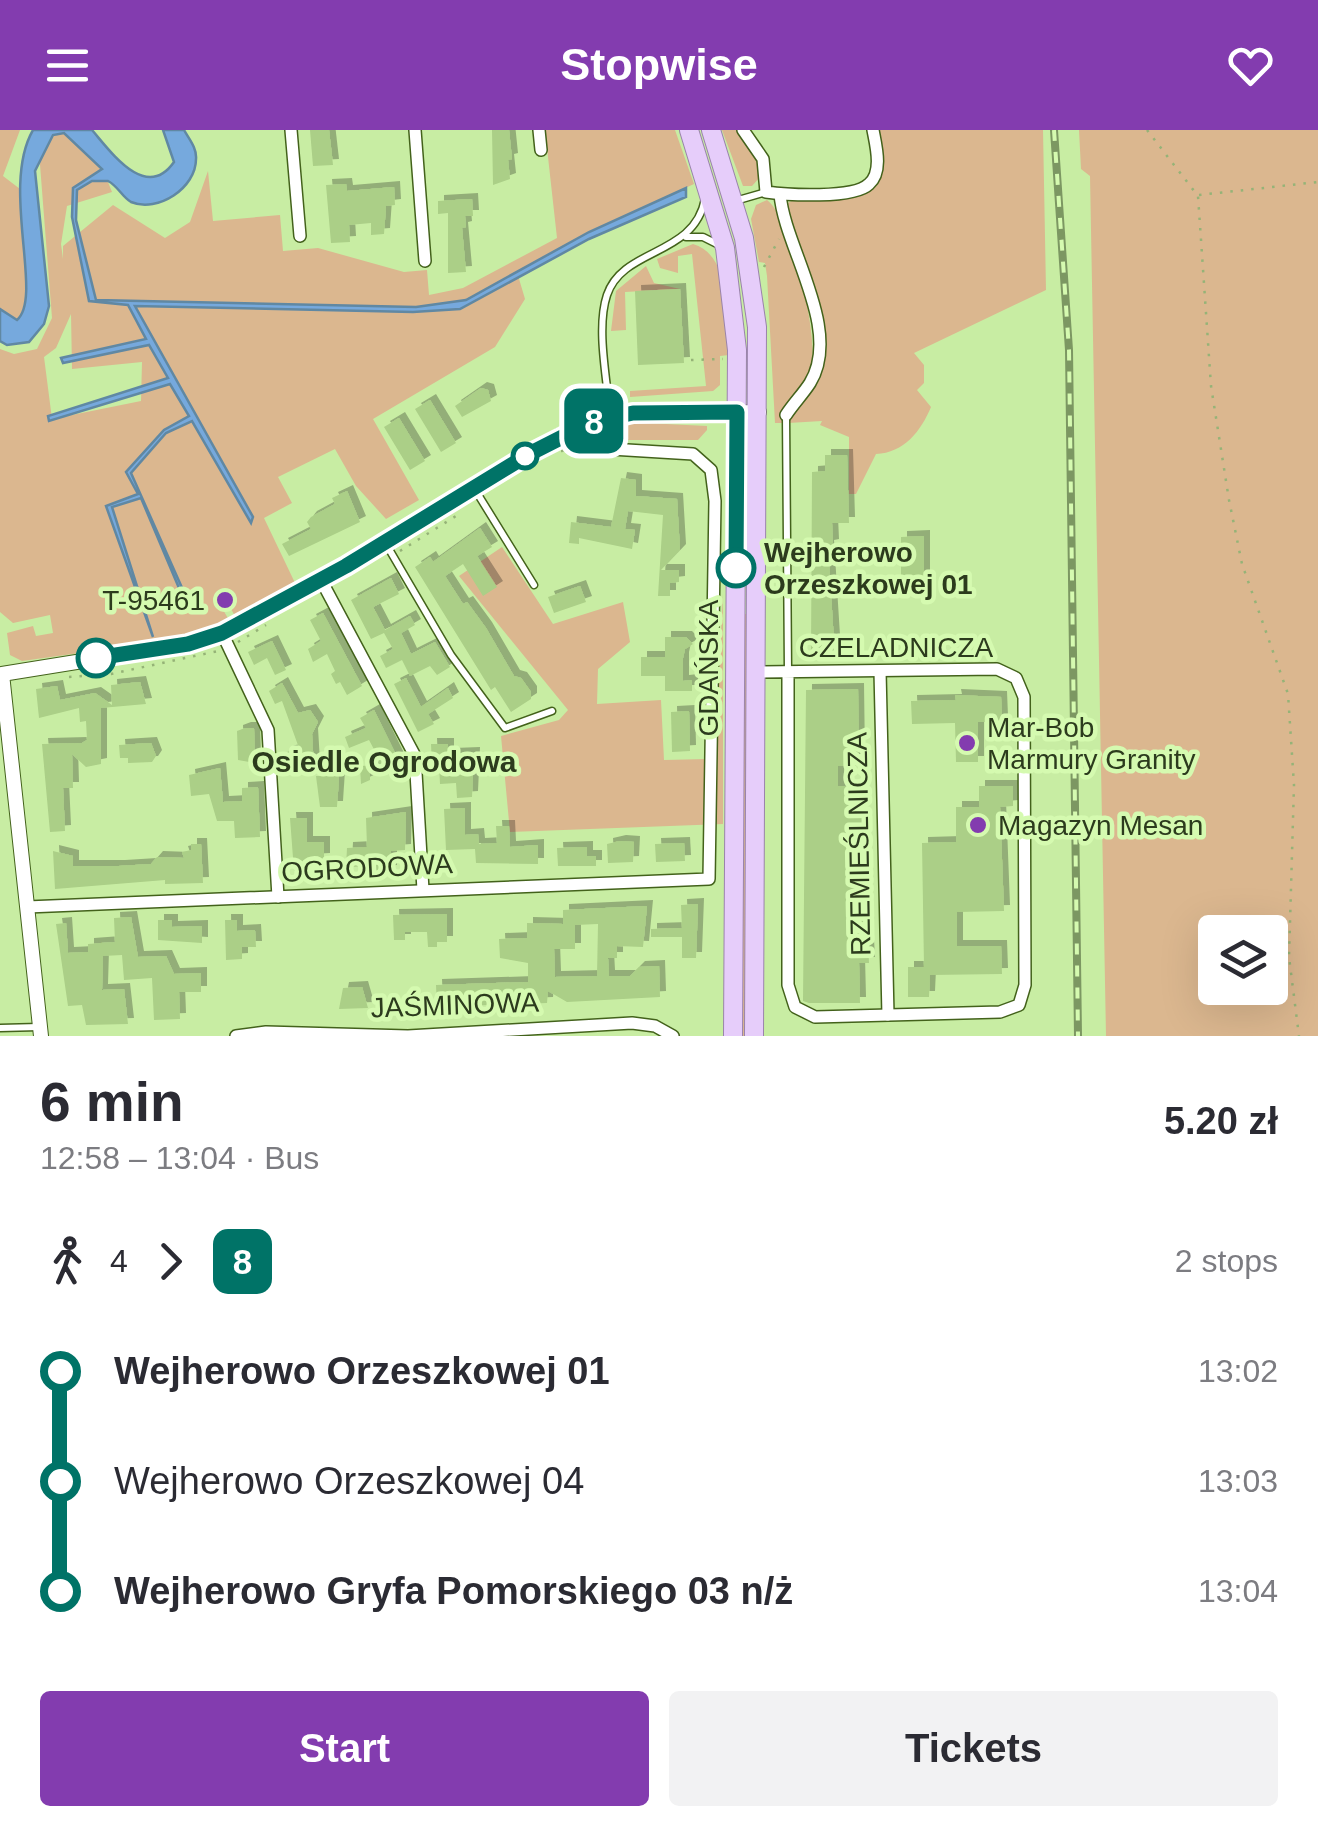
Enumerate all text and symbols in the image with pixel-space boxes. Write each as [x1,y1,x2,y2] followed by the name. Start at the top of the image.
[40,38,95,93] icon: menu
[1223,38,1278,93] icon: heart
[560,39,758,90] text: Stopwise
[562,388,626,454] line badge: 8
[584,402,604,441] text: 8
[512,443,538,469] unlabelled marker
[764,537,973,600] place label: Wejherowo Orzeszkowej 01
[717,549,755,587] marker: Wejherowo Orzeszkowej 01
[102,585,205,616] place label: T-95461
[214,589,236,611] marker: T-95461
[693,599,724,736] street label: GDAŃSKA
[799,632,994,663] street label: CZELADNICZA
[77,639,115,677] unlabelled marker
[987,712,1195,775] place label: Mar-Bob Marmury Granity
[841,731,876,956] street label: RZEMIEŚLNICZA
[956,732,978,754] marker: Mar-Bob Marmury Granity
[251,745,517,778] district label: Osiedle Ogrodowa
[998,810,1203,841] place label: Magazyn Mesan
[967,814,989,836] marker: Magazyn Mesan
[280,848,454,888] street label: OGRODOWA
[1198,915,1288,1005] map controls
[1198,915,1288,1005] button: layers
[370,986,540,1023] street label: JAŚMINOWA
[40,1071,184,1133] text: 6 min
[1164,1100,1278,1142] text: 5.20 zł
[40,1140,319,1176] text: 12:58 – 13:04 · Bus
[40,1234,95,1289] icon: walk
[143,1234,198,1289] icon: forward
[233,1242,252,1281] text: 8
[110,1243,128,1279] text: 4
[1175,1243,1278,1279] text: 2 stops
[114,1350,610,1392] text: Wejherowo Orzeszkowej 01
[1198,1353,1278,1389] text: 13:02
[114,1460,584,1502] text: Wejherowo Orzeszkowej 04
[1198,1463,1278,1499] text: 13:03
[114,1570,793,1612] text: Wejherowo Gryfa Pomorskiego 03 n/ż
[1198,1573,1278,1609] text: 13:04
[40,1691,649,1806] button: Start
[669,1691,1278,1806] button: Tickets

